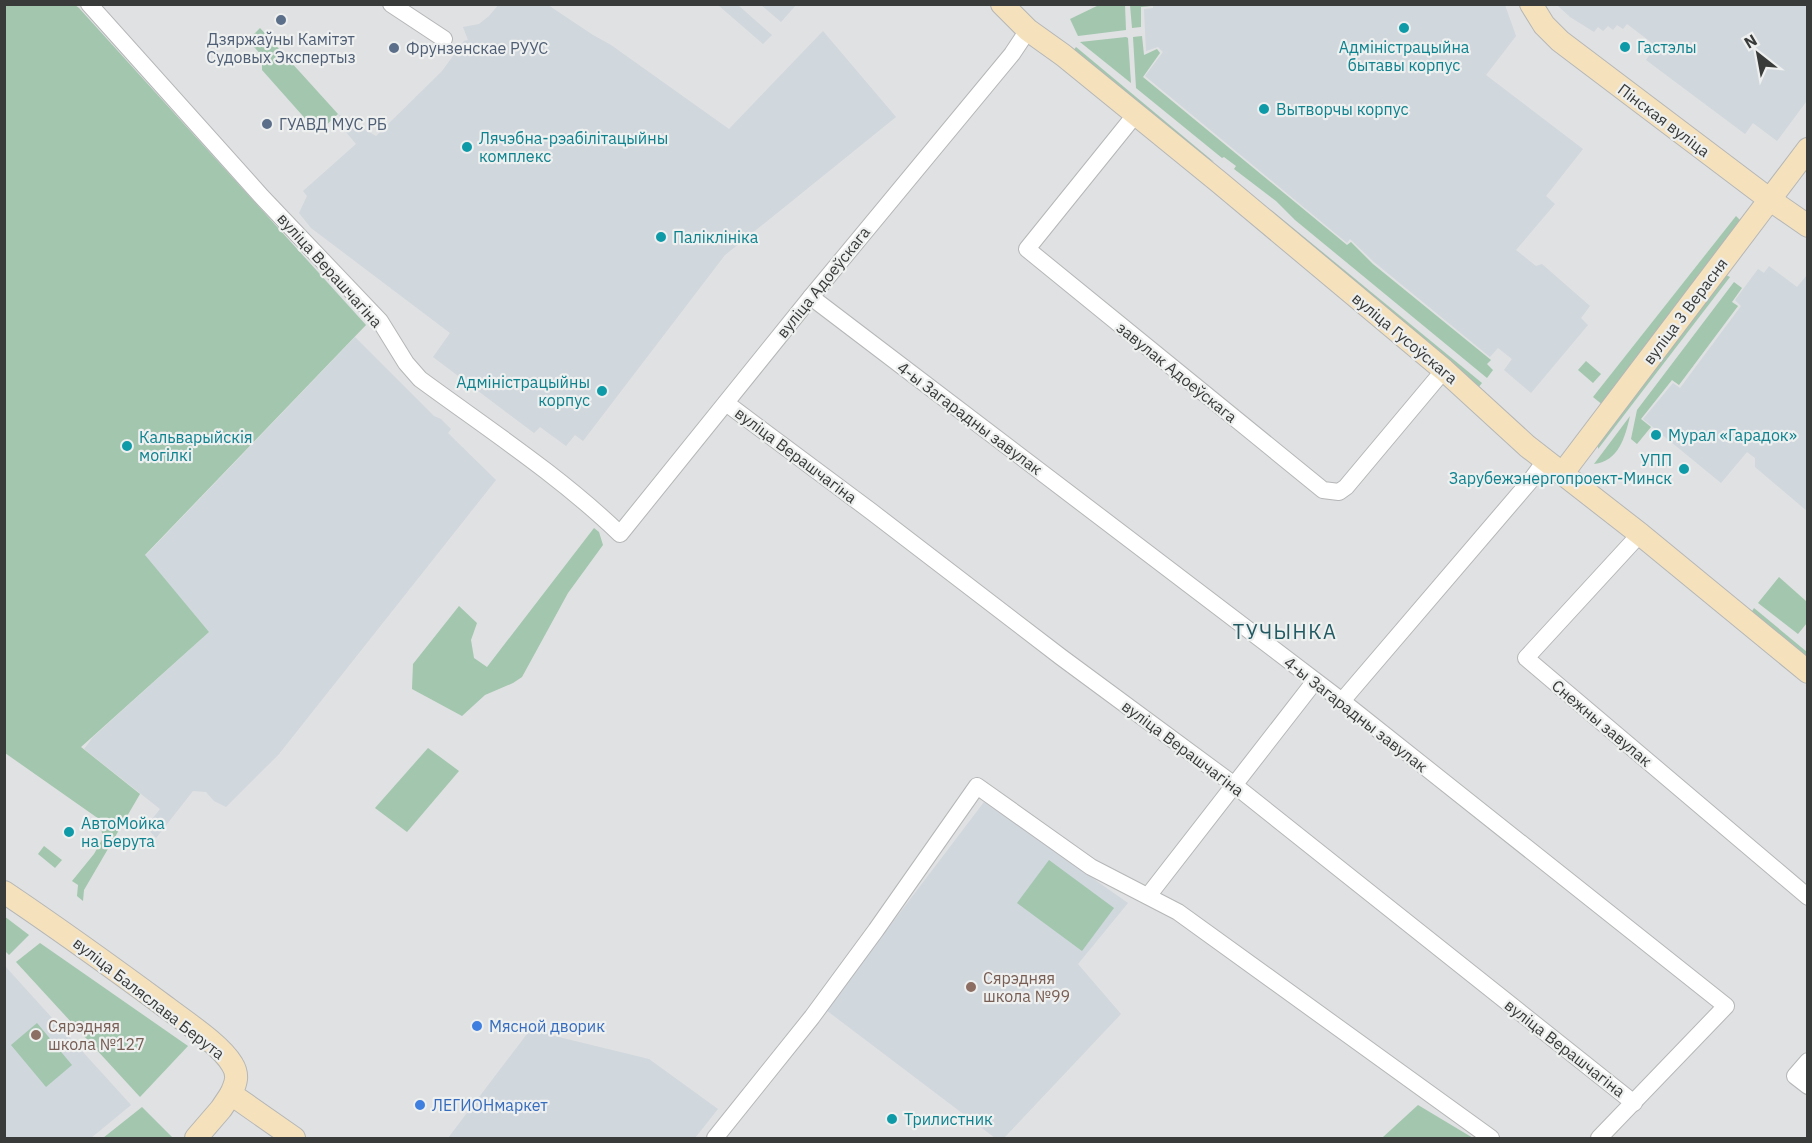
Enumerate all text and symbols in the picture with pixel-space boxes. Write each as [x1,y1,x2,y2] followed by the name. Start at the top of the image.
[274,13,288,27] marker: Дзяржаўны Камітэт Судовых Экспертыз
[1397,21,1411,35] marker: Адміністрацыйна бытавы корпус
[1728,24,1788,84] north arrow
[206,29,356,67] place label: Дзяржаўны Камітэт Судовых Экспертыз
[1740,30,1760,53] text: N
[1339,37,1470,75] place label: Адміністрацыйна бытавы корпус
[1637,37,1697,57] place label: Гастэлы
[406,38,548,58] place label: Фрунзенскае РУУС
[1618,40,1632,54] marker: Гастэлы
[387,41,401,55] marker: Фрунзенскае РУУС
[1614,79,1714,161] street label: Пінская вуліца
[1276,99,1408,119] place label: Вытворчы корпус
[1257,102,1271,116] marker: Вытворчы корпус
[279,114,387,134] place label: ГУАВД МУС РБ
[260,117,274,131] marker: ГУАВД МУС РБ
[479,128,668,166] place label: Лячэбна-рэабілітацыйны комплекс
[460,140,474,154] marker: Лячэбна-рэабілітацыйны комплекс
[273,209,387,332] street label: вуліца Верашчагіна
[772,222,874,342] street label: вуліца Адоеўскага
[673,227,759,247] place label: Паліклініка
[654,230,668,244] marker: Паліклініка
[1639,254,1731,368] street label: вуліца 3 Верасня
[1348,288,1462,388] street label: вуліца Гусоўскага
[1113,317,1242,427] street label: завулак Адоеўскага
[893,357,1047,479] street label: 4-ы Загарадны завулак
[456,372,590,410] place label: Адміністрацыйны корпус
[595,384,609,398] marker: Адміністрацыйны корпус
[731,403,861,508] street label: вуліца Верашчагіна
[1668,425,1797,445] place label: Мурал «Гарадок»
[139,427,253,465] place label: Кальварыйскія могілкі
[1649,428,1663,442] marker: Мурал «Гарадок»
[120,439,134,453] marker: Кальварыйскія могілкі
[1449,450,1672,488] place label: УПП Зарубежэнергопроект-Минск
[1677,462,1691,476] marker: УПП Зарубежэнергопроект-Минск
[1233,618,1337,645] district label: ТУЧЫНКА
[1280,652,1432,776] street label: 4-ы Загарадны завулак
[1548,675,1656,771] street label: Снежны завулак
[1118,696,1248,801] street label: вуліца Верашчагіна
[81,813,165,851] place label: АвтоМойка на Берута
[62,825,76,839] marker: АвтоМойка на Берута
[69,933,229,1064] street label: вуліца Баляслава Берута
[983,968,1070,1006] place label: Сярэдняя школа №99
[964,980,978,994] marker: Сярэдняя школа №99
[1501,995,1630,1102] street label: вуліца Верашчагіна
[48,1016,145,1054] place label: Сярэдняя школа №127
[489,1016,605,1036] place label: Мясной дворик
[470,1019,484,1033] marker: Мясной дворик
[29,1028,43,1042] marker: Сярэдняя школа №127
[432,1095,548,1115] place label: ЛЕГИОНмаркет
[413,1098,427,1112] marker: ЛЕГИОНмаркет
[904,1109,993,1129] place label: Трилистник
[885,1112,899,1126] marker: Трилистник

